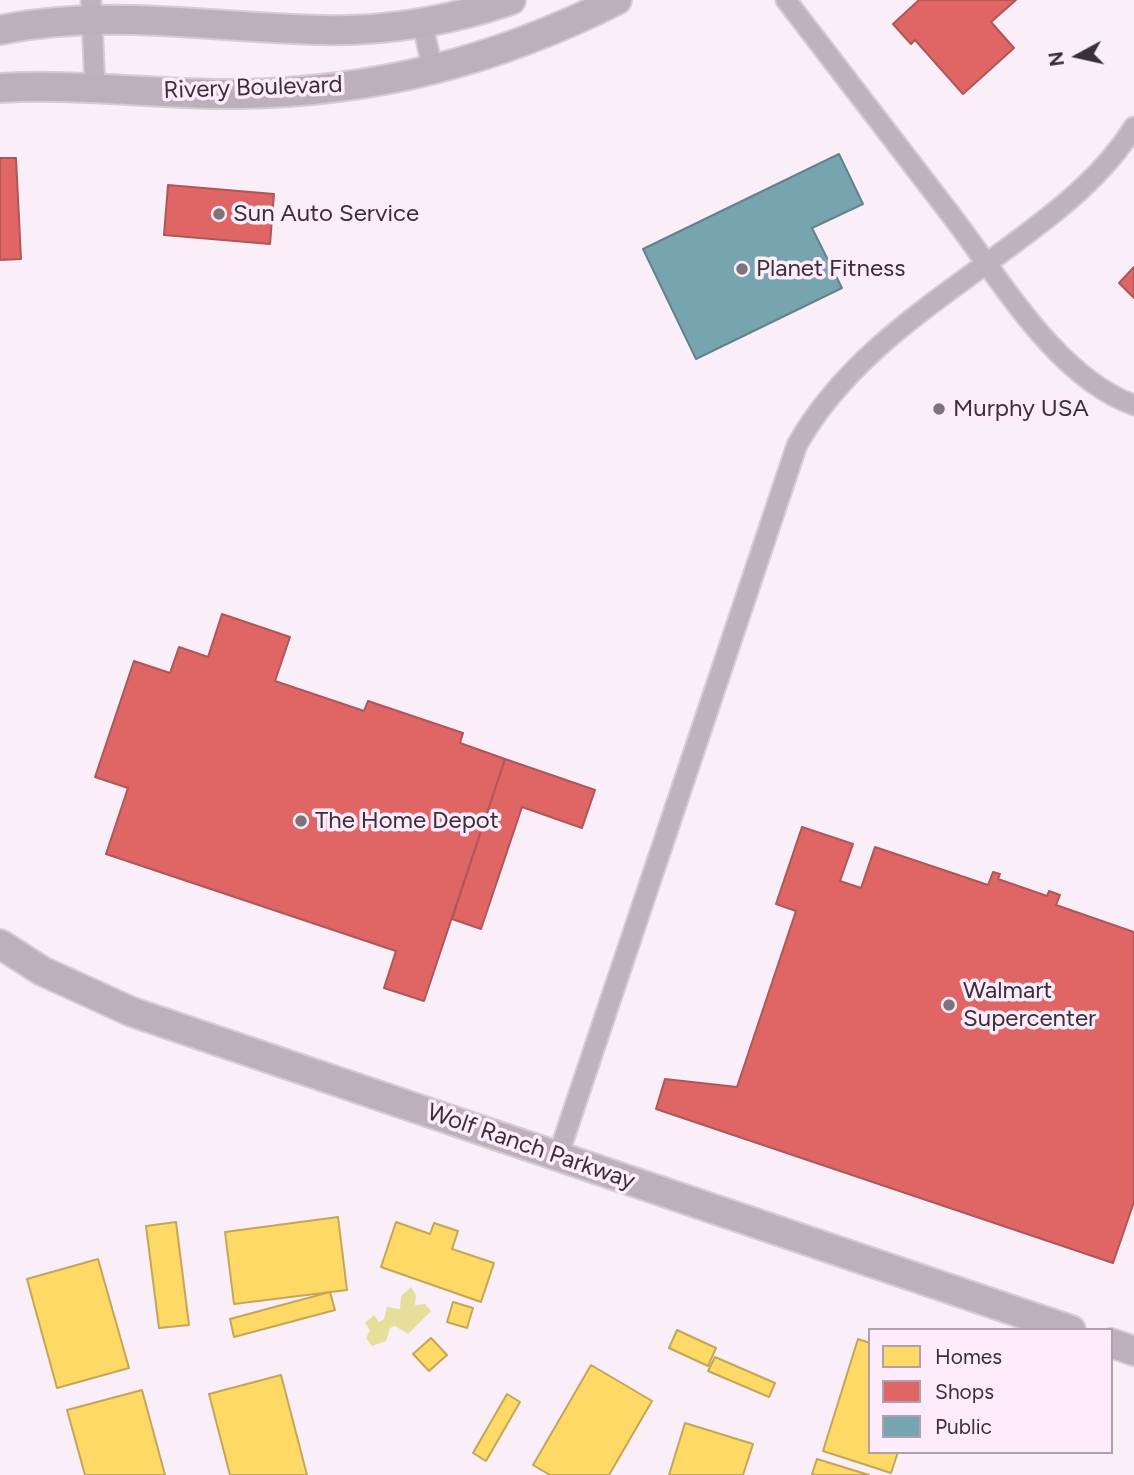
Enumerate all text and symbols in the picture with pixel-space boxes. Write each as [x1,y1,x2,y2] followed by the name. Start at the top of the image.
[1043,21,1113,91] north arrow
[1044,50,1069,68] text: N
[163,70,343,106] street label: Rivery Boulevard
[233,200,419,228] place label: Sun Auto Service
[211,206,227,222] marker: Sun Auto Service
[756,255,905,283] place label: Planet Fitness
[734,261,750,277] marker: Planet Fitness
[953,395,1089,423] place label: Murphy USA
[931,401,947,417] marker: Murphy USA
[315,807,499,835] place label: The Home Depot
[293,813,309,829] marker: The Home Depot
[963,977,1096,1033] place label: Walmart Supercenter
[941,997,957,1013] marker: Walmart Supercenter
[423,1098,639,1196] street label: Wolf Ranch Parkway
[868,1328,1113,1454] legend
[935,1344,1002,1369] text: Homes
[935,1379,994,1404] text: Shops
[935,1414,992,1439] text: Public

